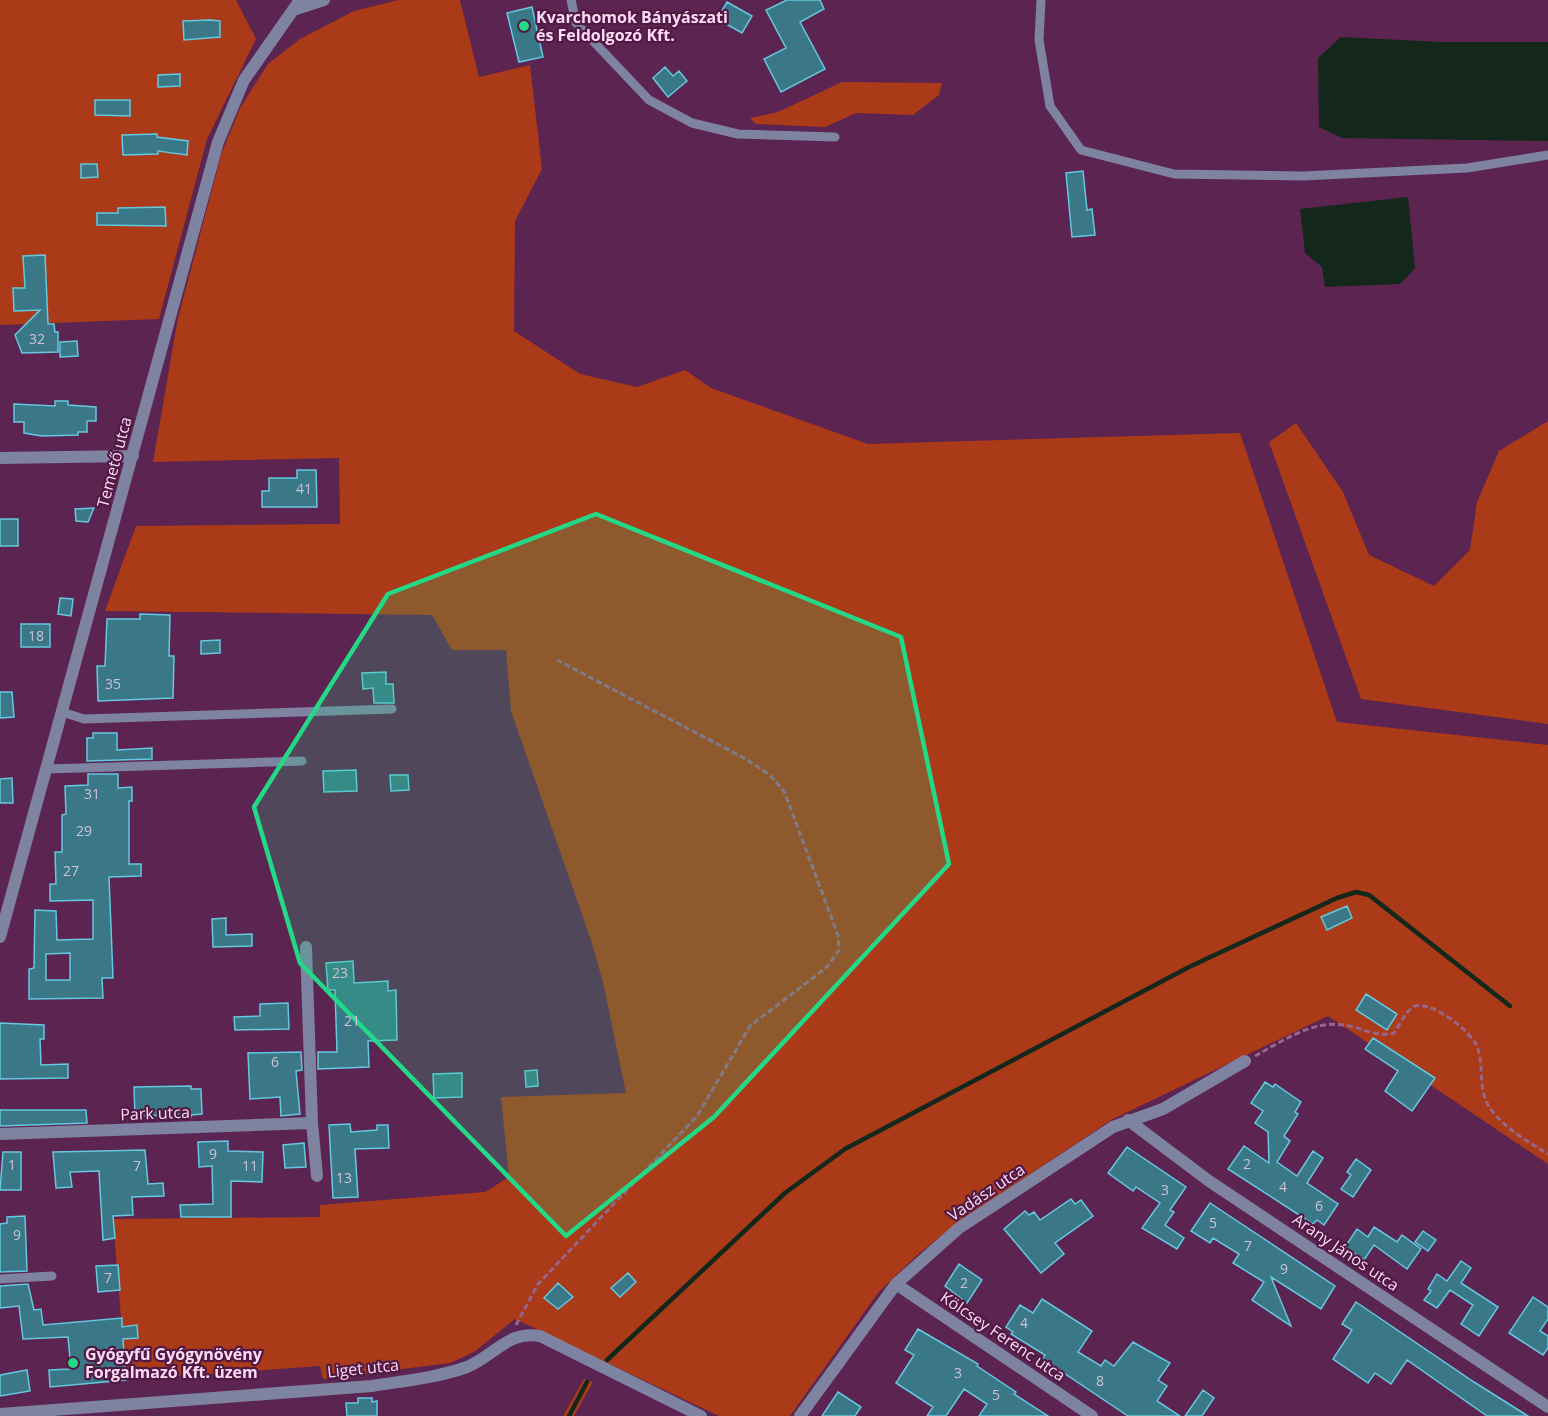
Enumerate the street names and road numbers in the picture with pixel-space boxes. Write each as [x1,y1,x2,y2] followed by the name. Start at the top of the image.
[91,414,137,510] street label: Temető utca
[120,1101,190,1125] street label: Park utca
[943,1158,1029,1226] street label: Vadász utca
[1288,1208,1404,1296] street label: Arany János utca
[936,1286,1070,1386] street label: Kölcsey Ferenc utca
[326,1353,400,1383] street label: Liget utca

